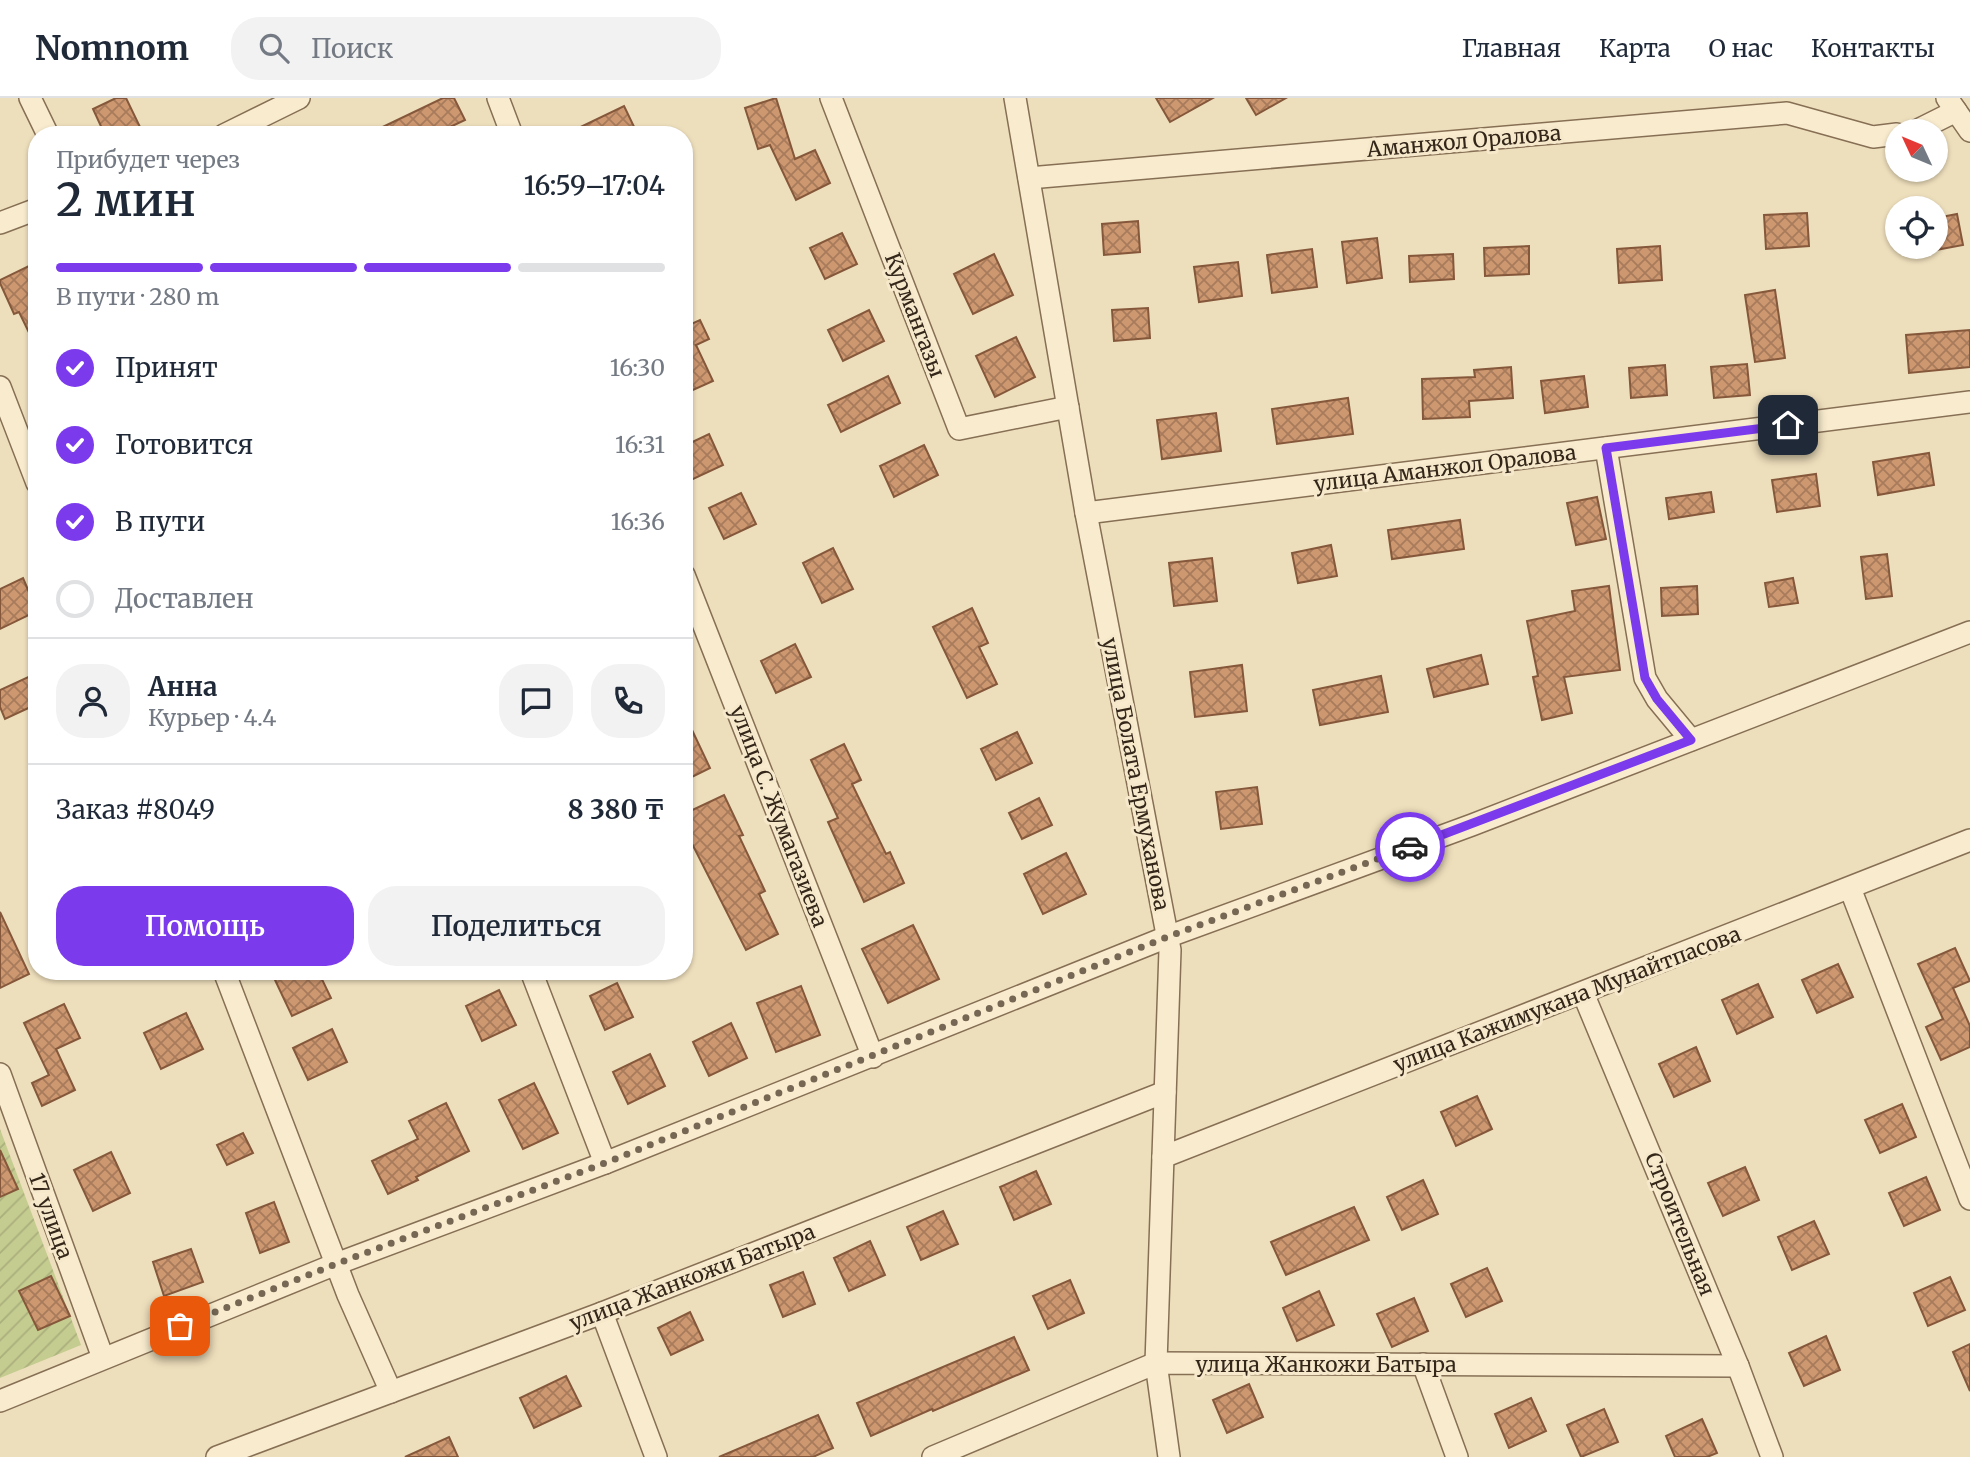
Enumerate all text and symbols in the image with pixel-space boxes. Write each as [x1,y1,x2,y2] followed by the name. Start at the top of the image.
[231,17,721,80] search box
[35,28,189,69] text: Nomnom
[255,29,293,67] icon: search
[311,32,393,65] text: Поиск
[1462,33,1561,64] text: Главная
[1599,33,1671,64] text: Карта
[1709,33,1773,64] text: О нас
[1811,33,1935,64] text: Контакты
[1365,119,1562,163] street label: Аманжол Оралова
[1885,119,1948,182] north arrow
[1885,119,1948,259] map controls
[56,145,240,174] text: Прибудет через
[524,169,665,202] text: 16:59–17:04
[56,171,196,229] text: 2 мин
[1885,196,1948,259] button: locate
[879,249,951,381] street label: Курмангазы
[56,282,219,311] text: В пути · 280 m
[56,349,94,387] icon: check
[115,351,218,384] text: Принят
[610,353,665,382] text: 16:30
[1758,395,1818,455] pin
[1769,406,1807,444] icon: home
[56,426,94,464] icon: check
[115,428,253,461] text: Готовится
[615,430,665,459] text: 16:31
[1312,439,1578,497] street label: улица Аманжол Оралова
[56,503,94,541] icon: check
[115,505,205,538] text: В пути
[611,507,665,536] text: 16:36
[115,582,254,615] text: Доставлен
[1096,635,1176,913] street label: улица Болата Ермуханова
[56,664,130,738] button: person
[499,664,573,738] button: chat
[591,664,665,738] button: phone
[148,670,218,703] text: Анна
[724,701,834,931] street label: улица С. Жумагазиева
[148,703,276,732] text: Курьер · 4.4
[56,793,215,826] text: Заказ #8049
[568,793,665,826] text: 8 380 ₸
[1375,812,1445,882] courier
[1391,828,1429,866] icon: car
[56,886,354,966] button: Помощь
[368,886,665,966] button: Поделиться
[1389,920,1745,1078] street label: улица Кажимукана Мунайтпасова
[1639,1148,1721,1300] street label: Строительная
[23,1169,79,1263] street label: 17 улица
[565,1218,819,1336] street label: улица Жанкожи Батыра
[150,1296,210,1356] pin
[161,1307,199,1345] icon: bag
[1196,1351,1456,1378] street label: улица Жанкожи Батыра

